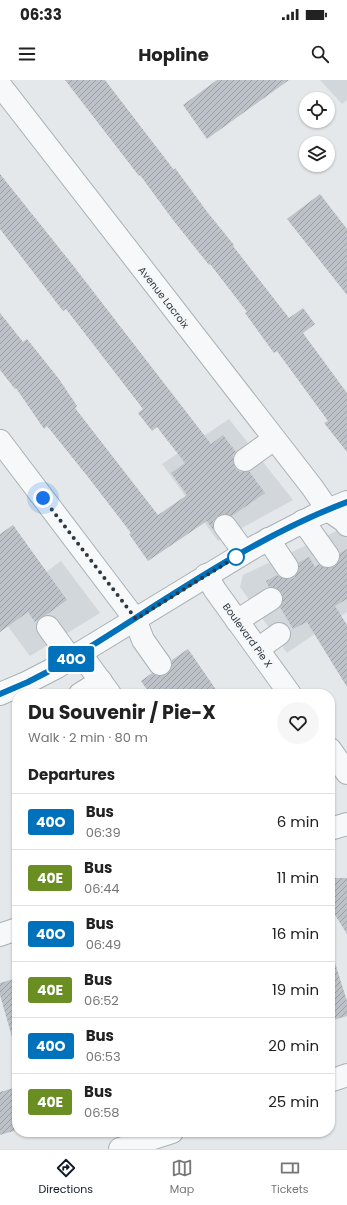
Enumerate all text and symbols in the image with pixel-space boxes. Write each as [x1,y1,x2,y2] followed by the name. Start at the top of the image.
[20,4,62,25] text: 06:33
[138,42,209,67] text: Hopline
[16,43,38,65] icon: menu
[309,43,331,65] icon: search
[299,92,335,172] map controls
[299,92,335,128] button: locate
[299,136,335,172] button: layers
[135,263,193,332] street label: Avenue Lacroix
[33,488,53,508] your location
[227,548,245,566] unlabelled marker
[219,600,276,671] street label: Boulevard Pie X
[48,646,94,672] line badge: 40O
[56,649,86,669] text: 40O
[28,699,216,726] text: Du Souvenir / Pie-X
[277,702,319,744] button: heart
[28,728,148,747] text: Walk · 2 min · 80 m
[28,764,115,785] text: Departures
[86,801,114,822] text: Bus
[277,811,319,832] text: 6 min
[36,812,66,832] text: 40O
[86,823,121,842] text: 06:39
[84,857,112,878] text: Bus
[277,867,319,888] text: 11 min
[37,868,63,888] text: 40E
[84,879,120,898] text: 06:44
[86,913,114,934] text: Bus
[272,923,319,944] text: 16 min
[36,924,66,944] text: 40O
[86,935,121,954] text: 06:49
[84,969,112,990] text: Bus
[272,979,319,1000] text: 19 min
[37,980,63,1000] text: 40E
[84,991,119,1010] text: 06:52
[86,1025,114,1046] text: Bus
[268,1035,319,1056] text: 20 min
[36,1036,66,1056] text: 40O
[86,1047,121,1066] text: 06:53
[84,1081,112,1102] text: Bus
[268,1091,319,1112] text: 25 min
[37,1092,63,1112] text: 40E
[84,1103,120,1122] text: 06:58
[38,1157,93,1198] tab: Directions
[170,1157,194,1198] tab: Map
[271,1157,309,1198] tab: Tickets

